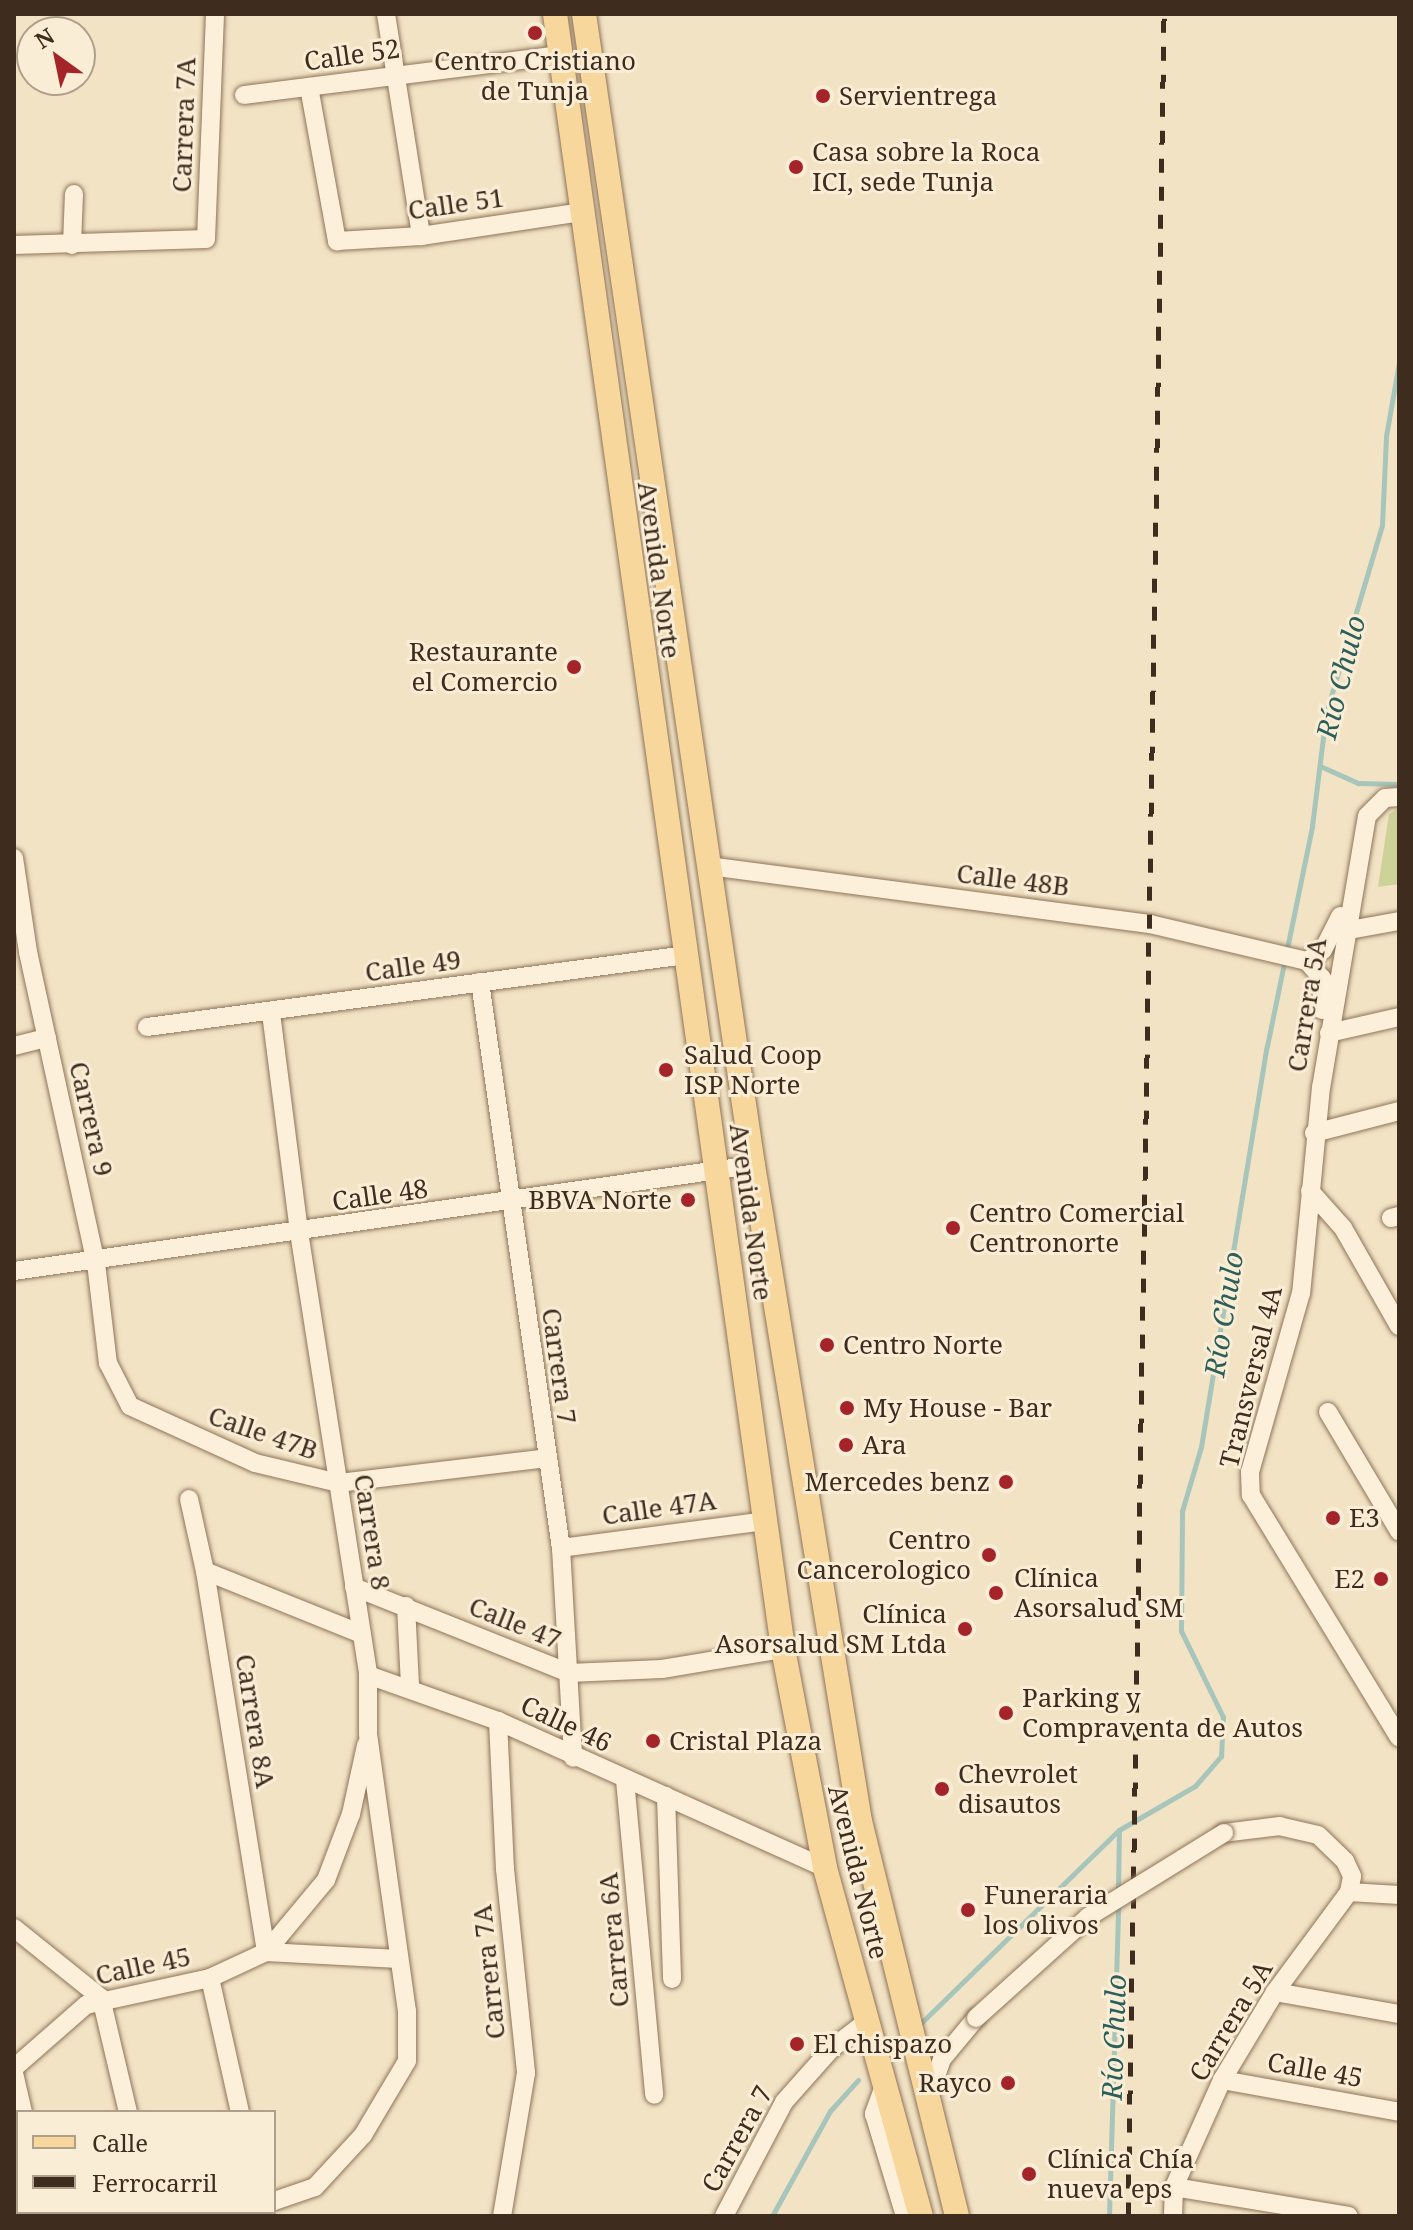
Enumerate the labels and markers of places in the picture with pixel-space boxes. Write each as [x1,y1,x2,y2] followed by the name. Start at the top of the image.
[526,24,544,42] marker: Centro Cristiano de Tunja
[434,45,636,106] place label: Centro Cristiano de Tunja
[839,80,997,112] place label: Servientrega
[814,87,832,105] marker: Servientrega
[812,136,1040,198] place label: Casa sobre la Roca ICI, sede Tunja
[787,158,805,176] marker: Casa sobre la Roca ICI, sede Tunja
[409,636,558,698] place label: Restaurante el Comercio
[565,658,583,676] marker: Restaurante el Comercio
[684,1039,822,1100] place label: Salud Coop ISP Norte
[655,1059,677,1081] marker: Salud Coop ISP Norte
[528,1184,672,1216] place label: BBVA Norte
[679,1191,697,1209] marker: BBVA Norte
[969,1197,1184,1258] place label: Centro Comercial Centronorte
[944,1219,962,1237] marker: Centro Comercial Centronorte
[843,1329,1003,1361] place label: Centro Norte
[818,1336,836,1354] marker: Centro Norte
[863,1392,1052,1424] place label: My House - Bar
[838,1399,856,1417] marker: My House - Bar
[862,1429,907,1461] place label: Ara
[837,1436,855,1454] marker: Ara
[804,1466,990,1498] place label: Mercedes benz
[997,1473,1015,1491] marker: Mercedes benz
[1349,1502,1380,1534] place label: E3
[1324,1509,1342,1527] marker: E3
[797,1524,971,1586] place label: Centro Cancerologico
[978,1544,1000,1566] marker: Centro Cancerologico
[1014,1562,1183,1624] place label: Clínica Asorsalud SM
[1334,1563,1365,1595] place label: E2
[1372,1570,1390,1588] marker: E2
[985,1582,1007,1604] marker: Clínica Asorsalud SM
[715,1598,947,1660] place label: Clínica Asorsalud SM Ltda
[954,1618,976,1640] marker: Clínica Asorsalud SM Ltda
[1022,1682,1303,1744] place label: Parking y Compraventa de Autos
[997,1704,1015,1722] marker: Parking y Compraventa de Autos
[669,1725,822,1757] place label: Cristal Plaza
[644,1732,662,1750] marker: Cristal Plaza
[958,1758,1078,1820] place label: Chevrolet disautos
[933,1780,951,1798] marker: Chevrolet disautos
[984,1879,1108,1940] place label: Funeraria los olivos
[959,1901,977,1919] marker: Funeraria los olivos
[813,2028,952,2060] place label: El chispazo
[788,2035,806,2053] marker: El chispazo
[918,2067,992,2099] place label: Rayco
[999,2074,1017,2092] marker: Rayco
[1047,2143,1194,2204] place label: Clínica Chía nueva eps
[1018,2163,1040,2185] marker: Clínica Chía nueva eps

